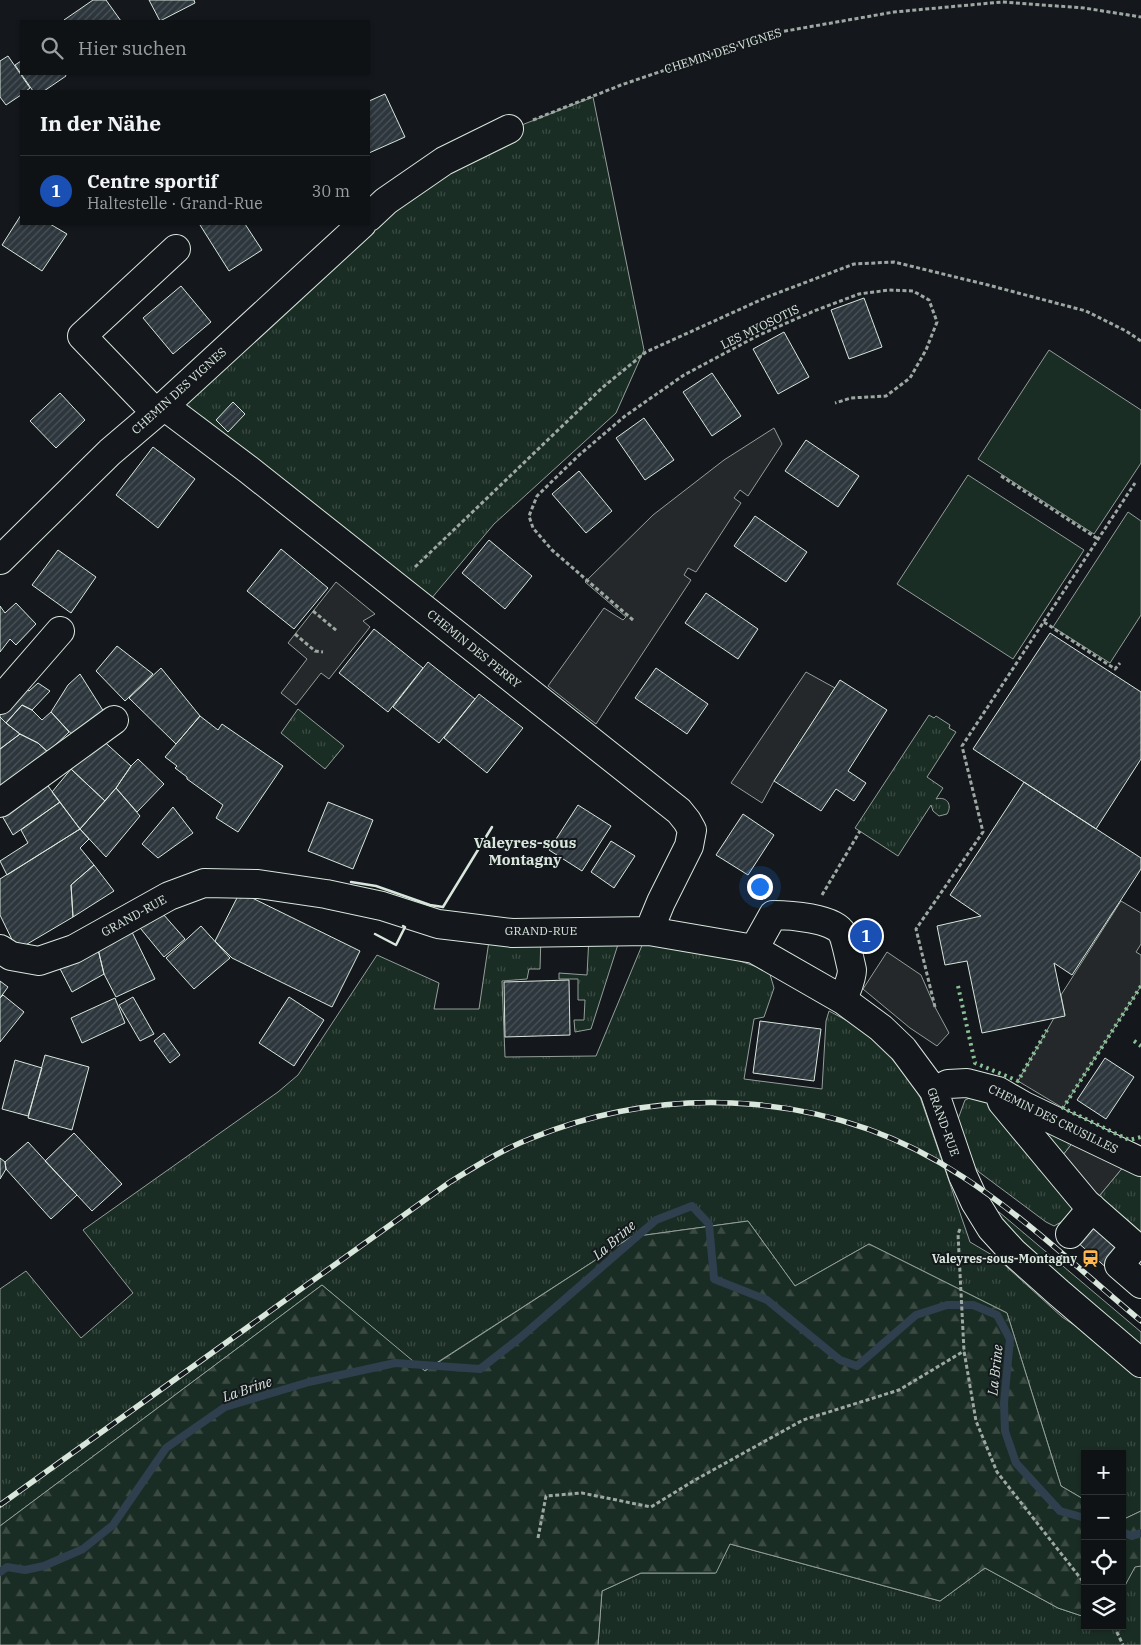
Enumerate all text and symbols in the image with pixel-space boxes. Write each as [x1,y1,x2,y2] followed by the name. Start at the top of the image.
[20,20,370,75] search box
[662,24,783,77] street label: CHEMIN DES VIGNES
[38,34,66,62] icon: search
[78,36,187,60] text: Hier suchen
[40,109,161,137] text: In der Nähe
[87,169,218,193] text: Centre sportif
[51,181,61,201] text: 1
[312,181,350,201] text: 30 m
[87,193,263,213] text: Haltestelle · Grand-Rue
[718,301,802,352] street label: LES MYOSOTIS
[128,344,229,437] street label: CHEMIN DES VIGNES
[424,606,524,691] street label: CHEMIN DES PERRY
[474,833,576,869] district label: Valeyres-sous Montagny
[747,874,773,900] your location
[99,891,169,940] street label: GRAND-RUE
[850,917,882,955] pin: 1
[505,923,577,938] street label: GRAND-RUE
[986,1081,1121,1157] street label: CHEMIN DES CRUSILLES
[924,1085,963,1158] street label: GRAND-RUE
[588,1216,640,1264] water label: La Brine
[1081,1249,1101,1269] station icon: Valeyres-sous-Montagny
[932,1251,1077,1266] place label: Valeyres-sous-Montagny
[983,1343,1007,1397] water label: La Brine
[219,1372,275,1406] water label: La Brine
[1081,1450,1126,1630] map controls
[1081,1450,1126,1495] button: +
[1081,1495,1126,1540] button: −
[1081,1540,1126,1585] button: locate
[1081,1585,1126,1630] button: layers

